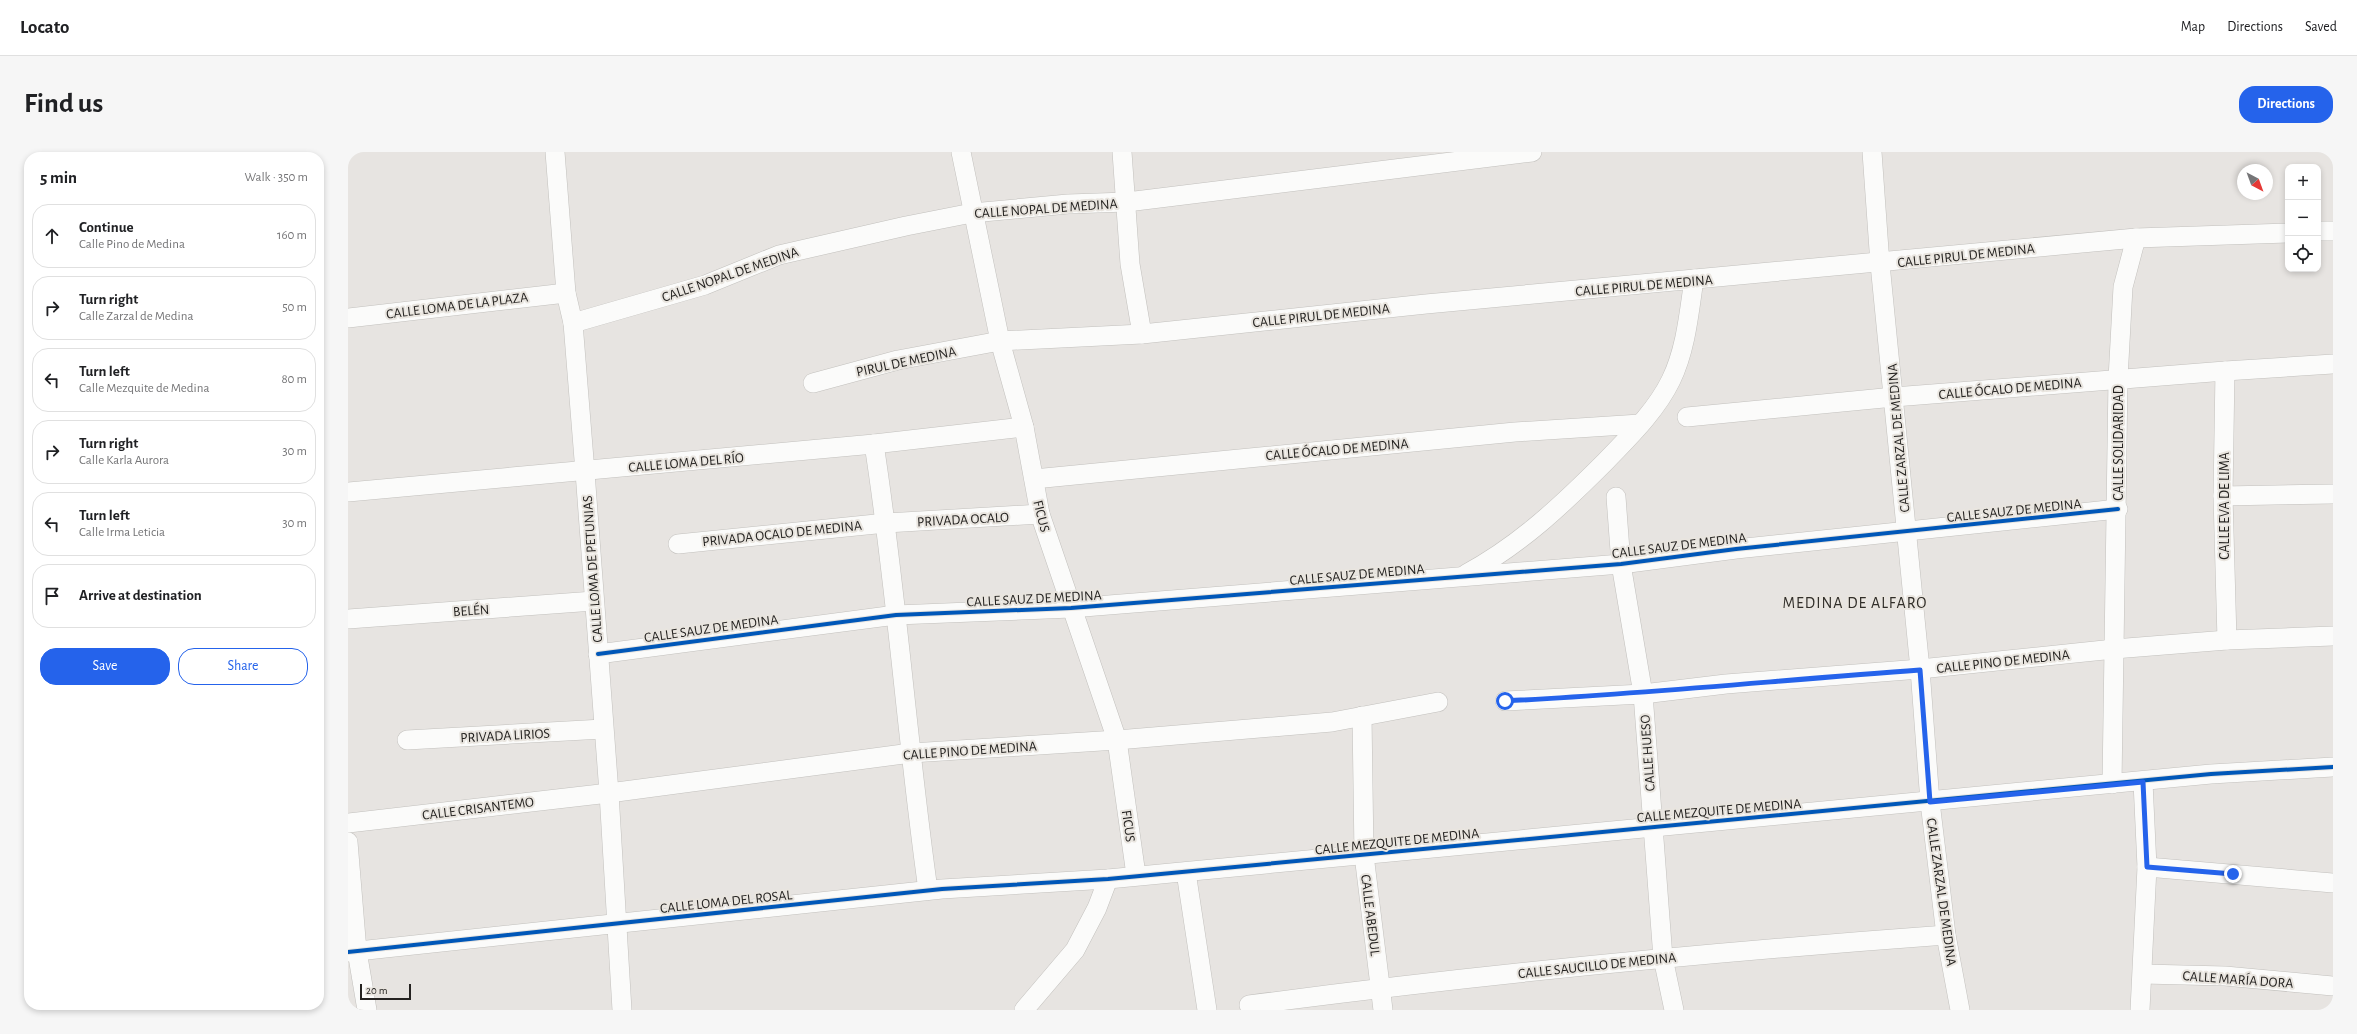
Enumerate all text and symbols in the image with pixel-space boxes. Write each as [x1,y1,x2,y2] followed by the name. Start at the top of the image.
[20,18,69,37] text: Locato
[2181,20,2205,34] text: Map
[2227,20,2283,34] text: Directions
[2305,20,2337,34] text: Saved
[2239,86,2333,123] button: Directions
[24,90,103,118] text: Find us
[2237,164,2273,200] north arrow
[2285,164,2321,272] map controls
[2285,164,2321,200] button: +
[40,169,77,186] text: 5 min
[244,171,308,184] text: Walk · 350 m
[974,197,1118,221] street label: CALLE NOPAL DE MEDINA
[2285,200,2321,236] button: −
[79,220,134,235] text: Continue
[41,225,63,247] icon: ahead
[277,229,307,242] text: 160 m
[2285,236,2321,272] button: locate
[79,238,185,251] text: Calle Pino de Medina
[1897,242,2035,270] street label: CALLE PIRUL DE MEDINA
[660,245,800,305] street label: CALLE NOPAL DE MEDINA
[1575,273,1713,299] street label: CALLE PIRUL DE MEDINA
[385,290,529,322] street label: CALLE LOMA DE LA PLAZA
[79,292,138,307] text: Turn right
[41,297,63,319] icon: right
[282,301,307,314] text: 50 m
[1252,302,1390,330] street label: CALLE PIRUL DE MEDINA
[79,310,193,323] text: Calle Zarzal de Medina
[855,345,957,379] street label: PIRUL DE MEDINA
[1886,363,1912,513] street label: CALLE ZARZAL DE MEDINA
[79,364,130,379] text: Turn left
[41,369,63,391] icon: left
[281,373,307,386] text: 80 m
[1938,373,2082,402] street label: CALLE ÓCALO DE MEDINA
[79,382,209,395] text: Calle Mezquite de Medina
[2112,385,2126,501] street label: CALLE SOLIDARIDAD
[1265,434,1409,463] street label: CALLE ÓCALO DE MEDINA
[79,436,138,451] text: Turn right
[41,441,63,463] icon: right
[282,445,307,458] text: 30 m
[628,448,745,475] street label: CALLE LOMA DEL RÍO
[2218,452,2232,560] street label: CALLE EVA DE LIMA
[79,454,169,467] text: Calle Karla Aurora
[581,495,605,643] street label: CALLE LOMA DE PETUNIAS
[1946,497,2082,525] street label: CALLE SAUZ DE MEDINA
[1030,499,1052,534] street label: FICUS
[79,508,130,523] text: Turn left
[917,511,1009,529] street label: PRIVADA OCALO
[41,513,63,535] icon: left
[282,517,307,530] text: 30 m
[701,519,863,549] street label: PRIVADA OCALO DE MEDINA
[79,526,165,539] text: Calle Irma Leticia
[1611,531,1747,561] street label: CALLE SAUZ DE MEDINA
[1289,562,1425,588] street label: CALLE SAUZ DE MEDINA
[41,585,63,607] icon: arrive
[79,588,202,603] text: Arrive at destination
[966,588,1102,610] street label: CALLE SAUZ DE MEDINA
[1782,595,1928,611] district label: MEDINA DE ALFARO
[452,600,490,619] street label: BELÉN
[643,613,779,645] street label: CALLE SAUZ DE MEDINA
[40,648,170,685] button: Save
[178,648,308,685] button: Share
[1936,648,2070,676] street label: CALLE PINO DE MEDINA
[1496,692,1514,710] route start
[1638,714,1658,792] street label: CALLE HUESO
[460,727,550,745] street label: PRIVADA LIRIOS
[903,739,1037,763] street label: CALLE PINO DE MEDINA
[421,795,535,823] street label: CALLE CRISANTEMO
[1636,797,1802,825] street label: CALLE MEZQUITE DE MEDINA
[1119,809,1137,843] street label: FICUS
[1924,817,1958,967] street label: CALLE ZARZAL DE MEDINA
[1314,826,1480,858] street label: CALLE MEZQUITE DE MEDINA
[2224,865,2242,883] route end
[1358,874,1382,957] street label: CALLE ABEDUL
[659,888,793,916] street label: CALLE LOMA DEL ROSAL
[1517,951,1677,981] street label: CALLE SAUCILLO DE MEDINA
[2182,966,2294,991] street label: CALLE MARÍA DORA
[360,982,411,1001] scale bar
[366,985,387,996] text: 20 m

